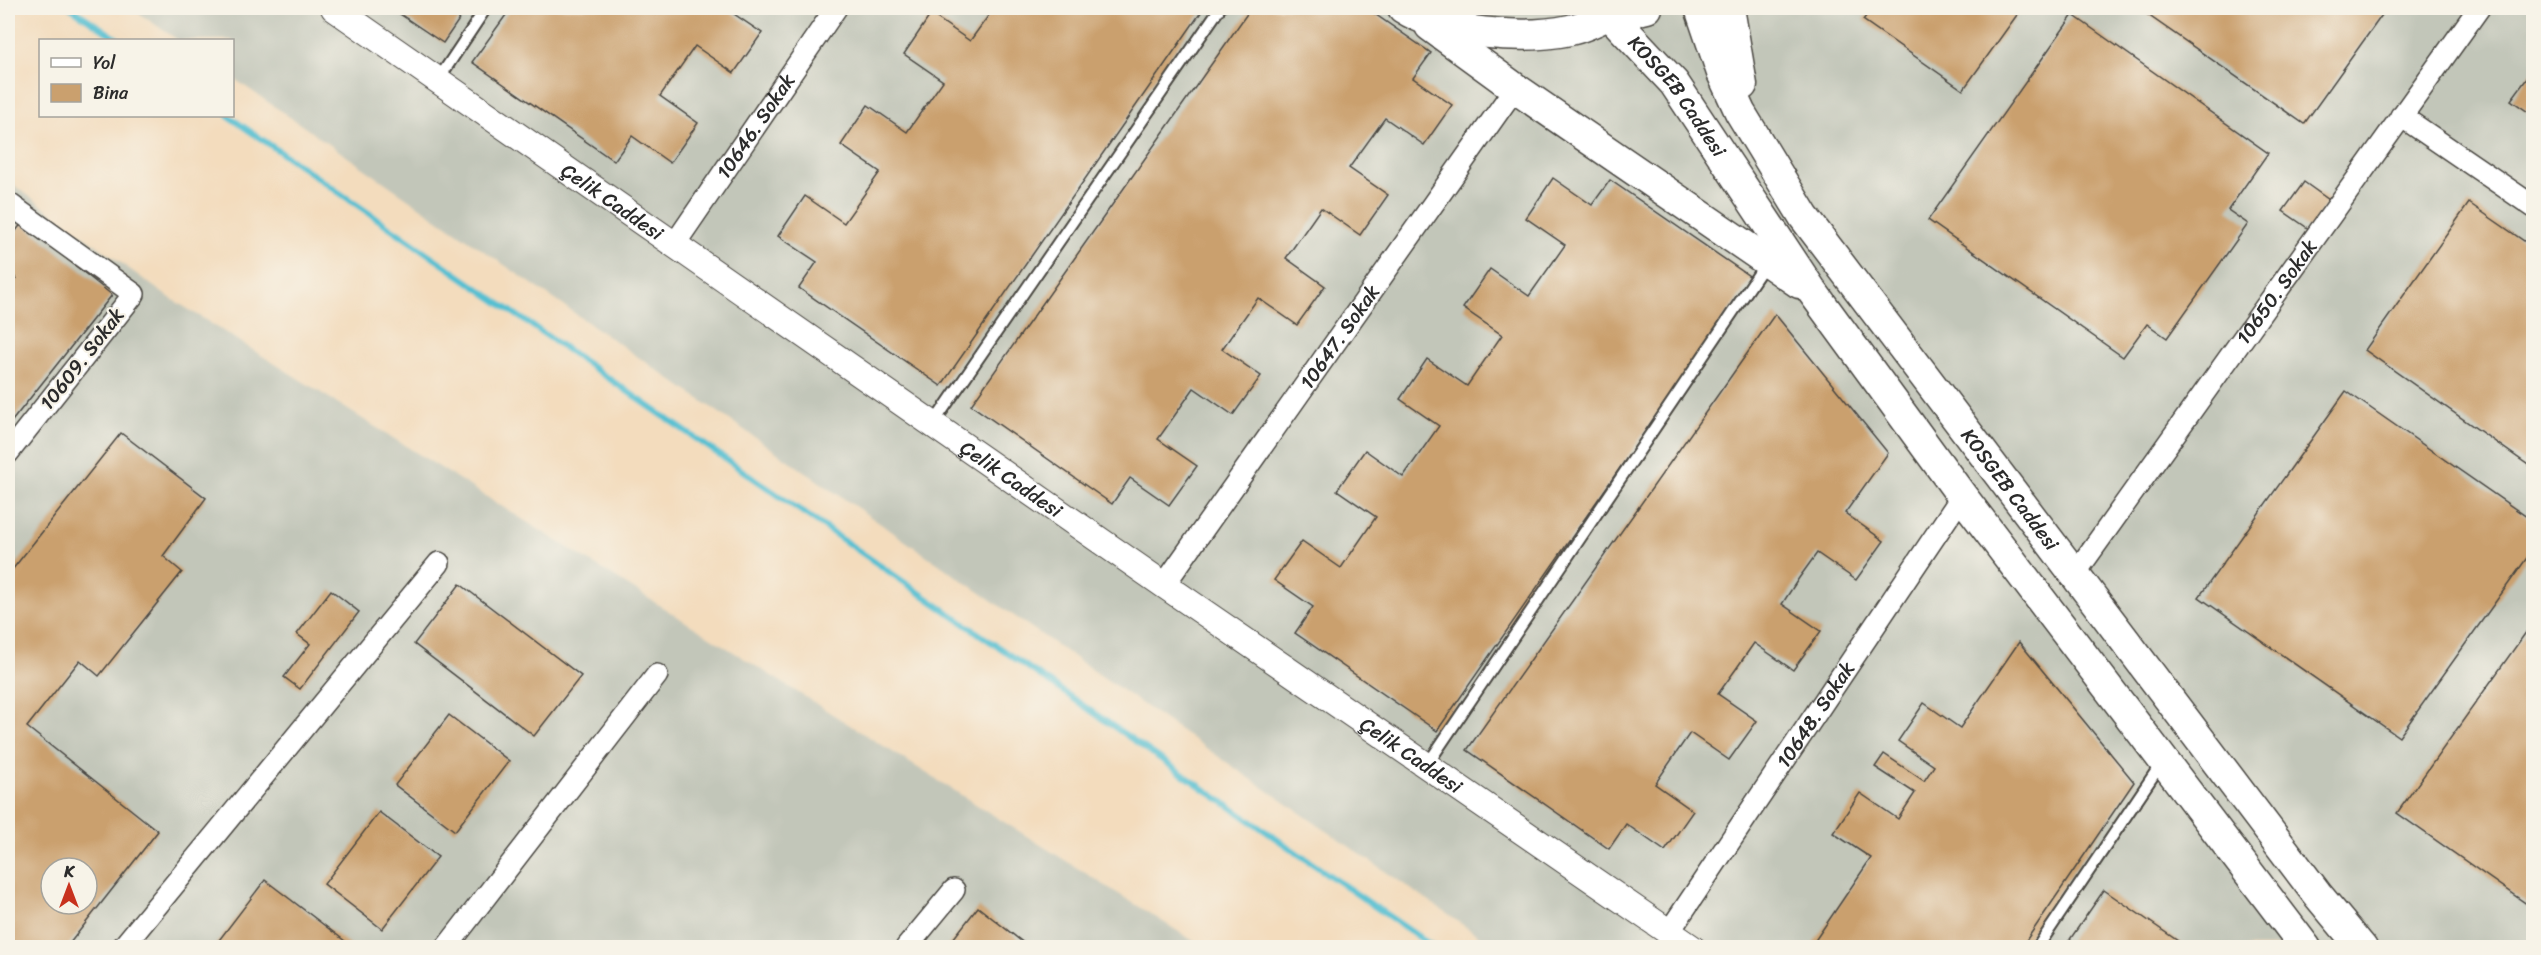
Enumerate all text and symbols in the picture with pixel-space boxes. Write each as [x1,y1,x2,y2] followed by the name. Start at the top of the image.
[1619,27,1736,164] street label: KOSGEB Caddesi
[39,39,234,117] legend
[93,47,116,79] text: Yol
[706,66,804,186] street label: 10646. Sokak
[93,77,129,109] text: Bina
[554,153,672,251] street label: Çelik Caddesi
[2226,231,2326,352] street label: 10650. Sokak
[1290,277,1389,397] street label: 10647. Sokak
[30,300,134,418] street label: 10609. Sokak
[1952,420,2069,559] street label: KOSGEB Caddesi
[953,431,1071,528] street label: Çelik Caddesi
[1766,654,1864,775] street label: 10648. Sokak
[1353,707,1471,804] street label: Çelik Caddesi
[39,856,99,916] north arrow
[63,857,75,886] text: K

